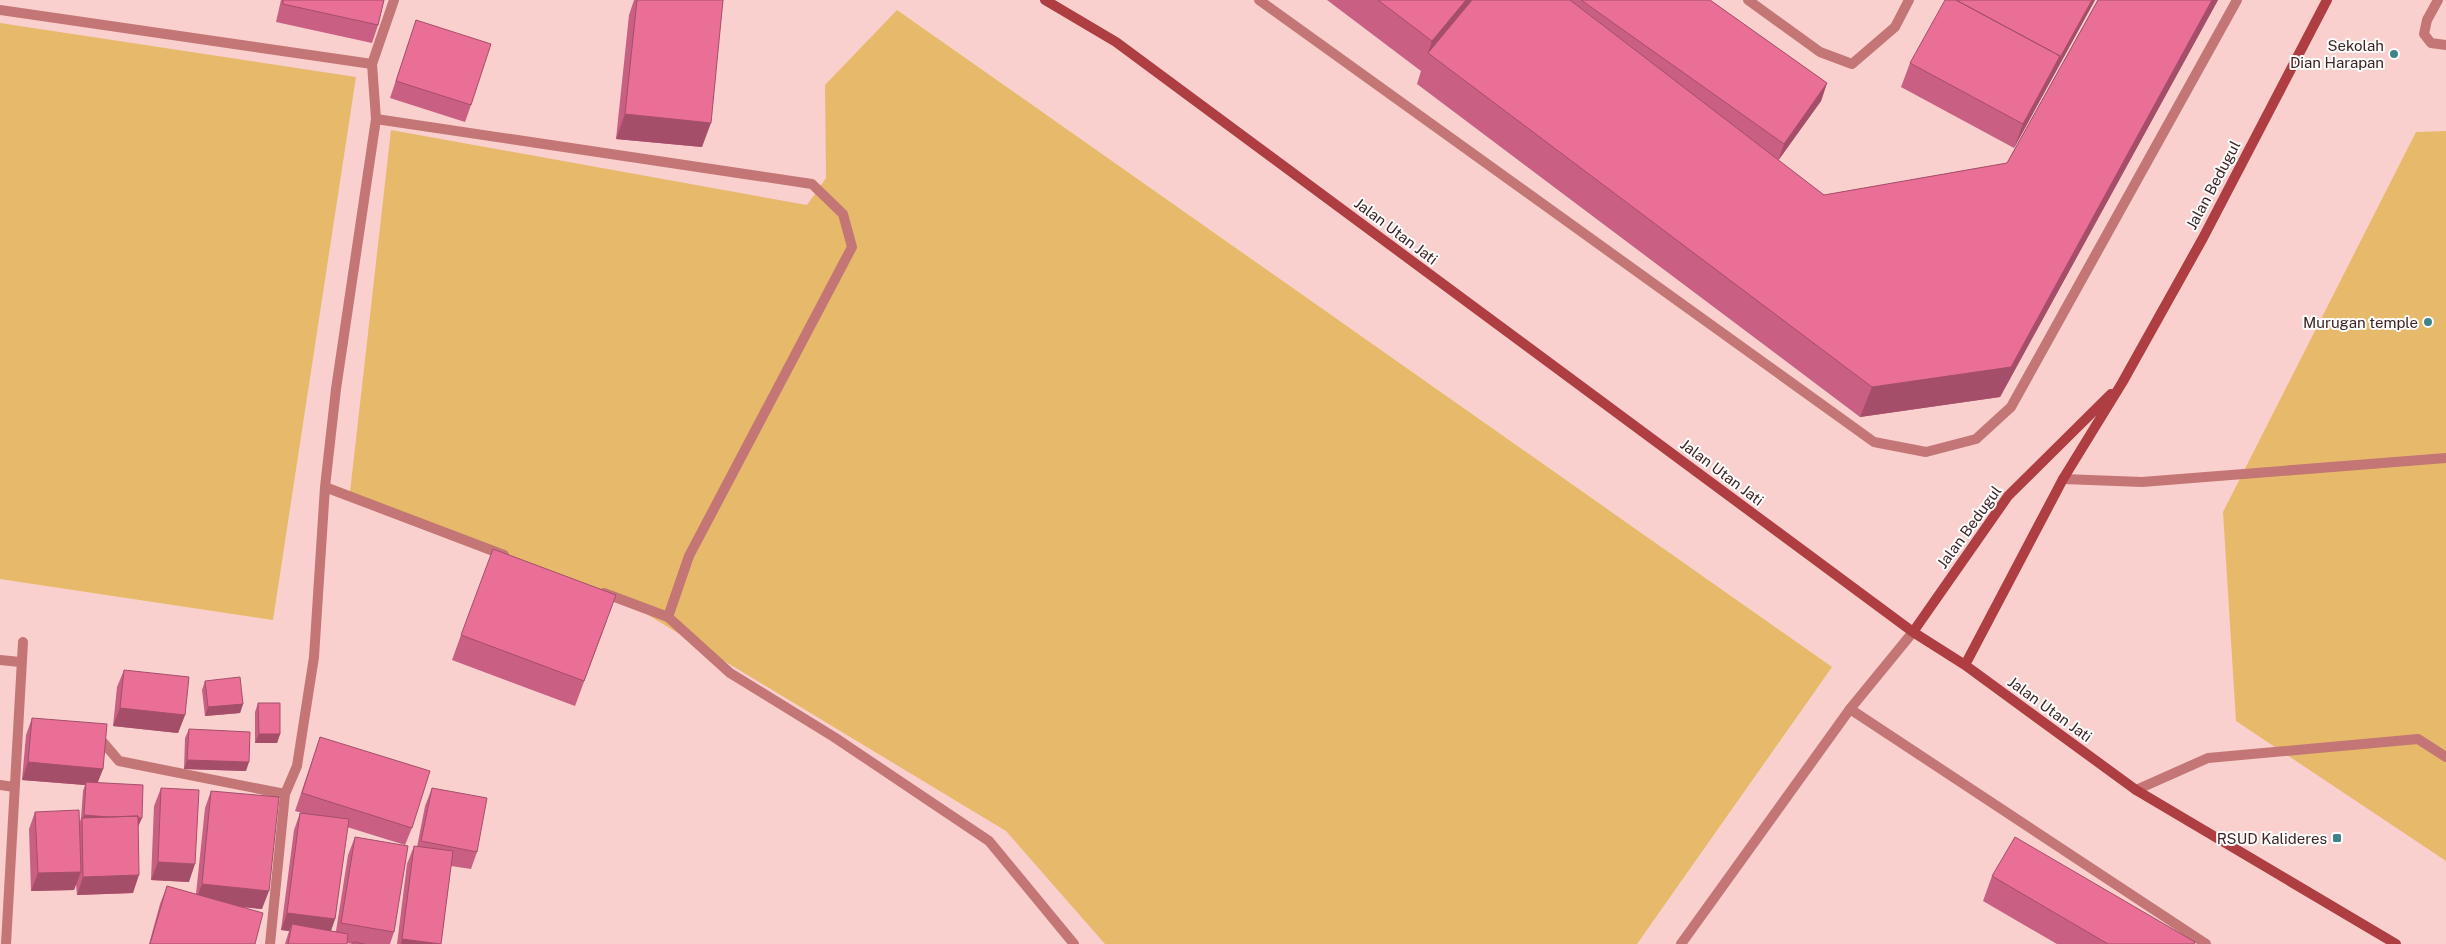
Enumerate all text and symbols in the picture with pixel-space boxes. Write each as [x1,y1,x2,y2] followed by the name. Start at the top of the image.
[2290,37,2384,71] place label: Sekolah Dian Harapan
[2388,48,2400,60] marker: Sekolah Dian Harapan
[2183,138,2243,232] street label: Jalan Bedugul
[1351,194,1441,268] street label: Jalan Utan Jati
[2303,314,2418,331] place label: Murugan temple
[2422,316,2434,328] marker: Murugan temple
[1677,435,1767,509] street label: Jalan Utan Jati
[1933,482,2005,572] street label: Jalan Bedugul
[2005,673,2095,745] street label: Jalan Utan Jati
[2217,830,2327,847] place label: RSUD Kalideres
[2331,832,2343,844] marker: RSUD Kalideres

